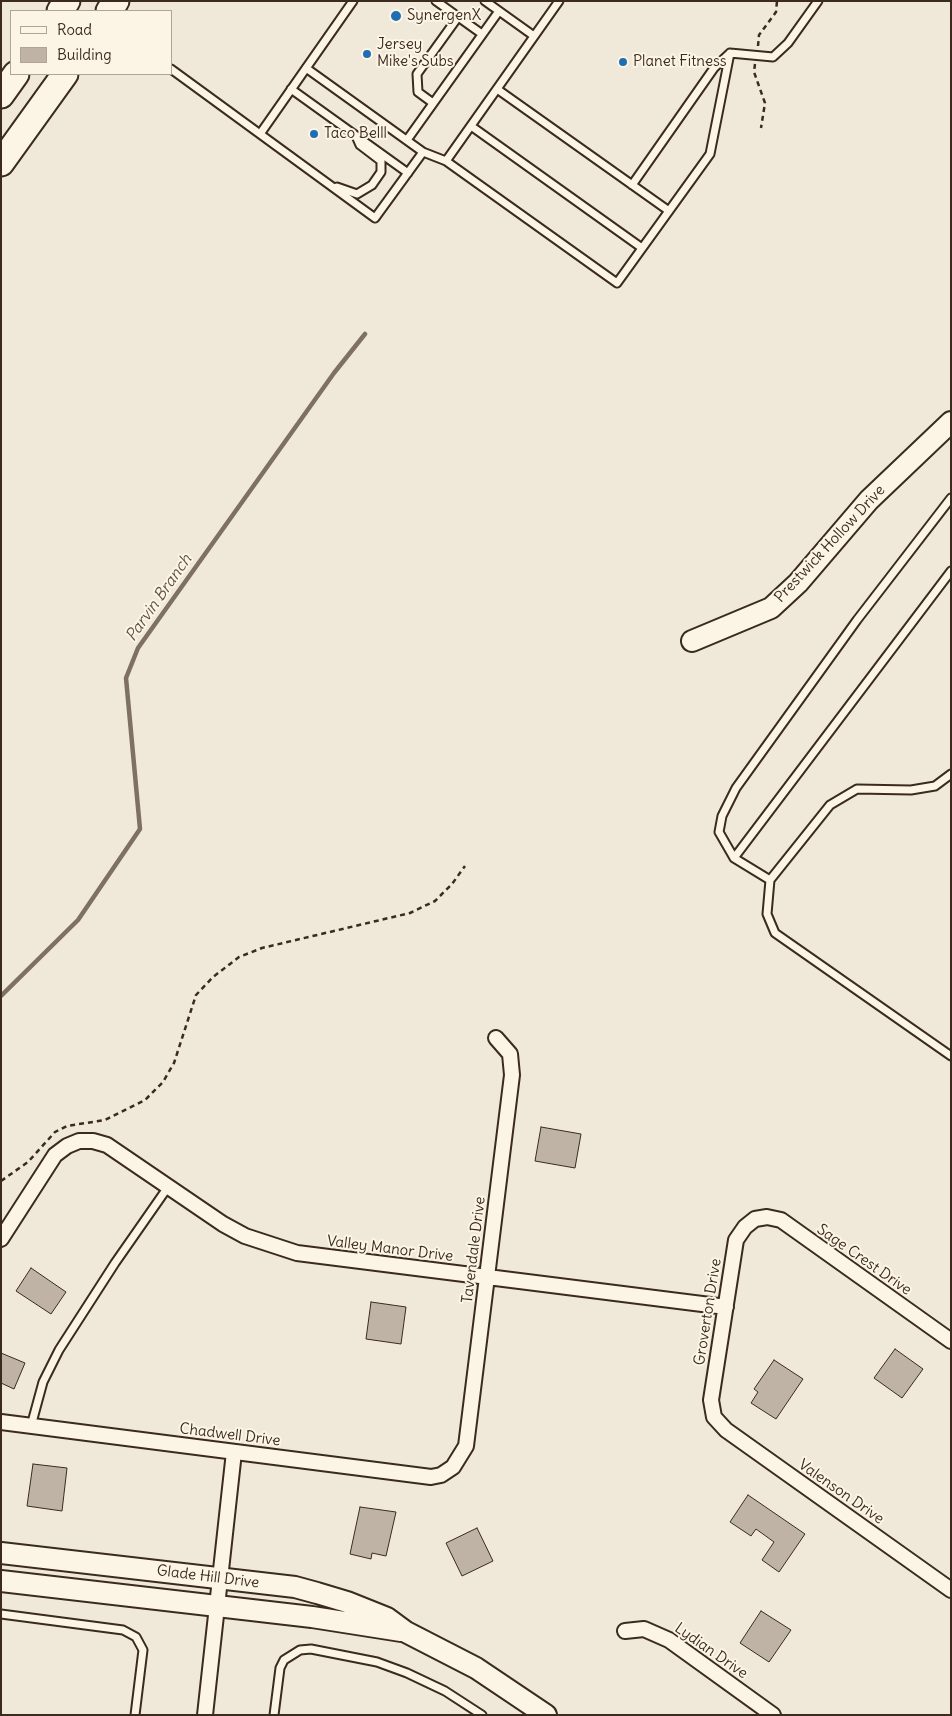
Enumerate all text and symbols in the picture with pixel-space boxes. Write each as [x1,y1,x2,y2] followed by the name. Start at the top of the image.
[407,7,481,25] place label: SynergenX
[389,9,403,23] marker: SynergenX
[10,10,172,75] legend
[57,20,92,39] text: Road
[377,36,454,71] place label: Jersey Mike's Subs
[57,45,112,64] text: Building
[361,48,373,60] marker: Jersey Mike's Subs
[633,53,727,71] place label: Planet Fitness
[617,56,629,68] marker: Planet Fitness
[324,125,387,143] place label: Taco Belll
[308,128,320,140] marker: Taco Belll
[771,482,889,606] street label: Prestwick Hollow Drive
[122,551,196,645] water label: Parvin Branch
[459,1196,489,1304] street label: Tavendale Drive
[813,1221,915,1299] street label: Sage Crest Drive
[326,1232,454,1266] street label: Valley Manor Drive
[691,1257,725,1367] street label: Groverton Drive
[179,1420,281,1450] street label: Chadwell Drive
[795,1456,887,1528] street label: Valenson Drive
[156,1562,260,1592] street label: Glade Hill Drive
[671,1619,751,1683] street label: Lydian Drive

